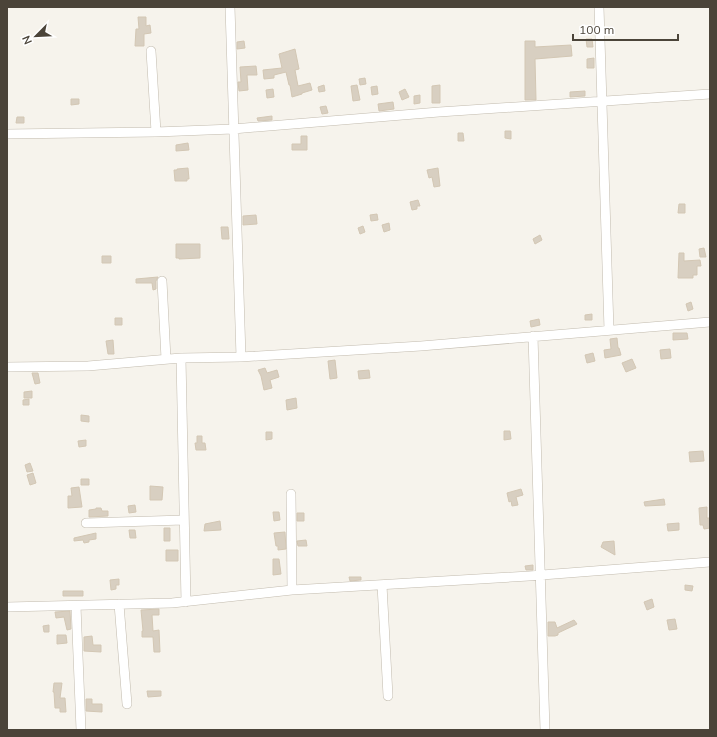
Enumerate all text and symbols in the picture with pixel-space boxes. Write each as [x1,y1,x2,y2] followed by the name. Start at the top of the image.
[16,16,56,56] north arrow
[573,16,678,42] scale bar
[579,22,614,37] text: 100 m
[19,33,35,47] text: N

